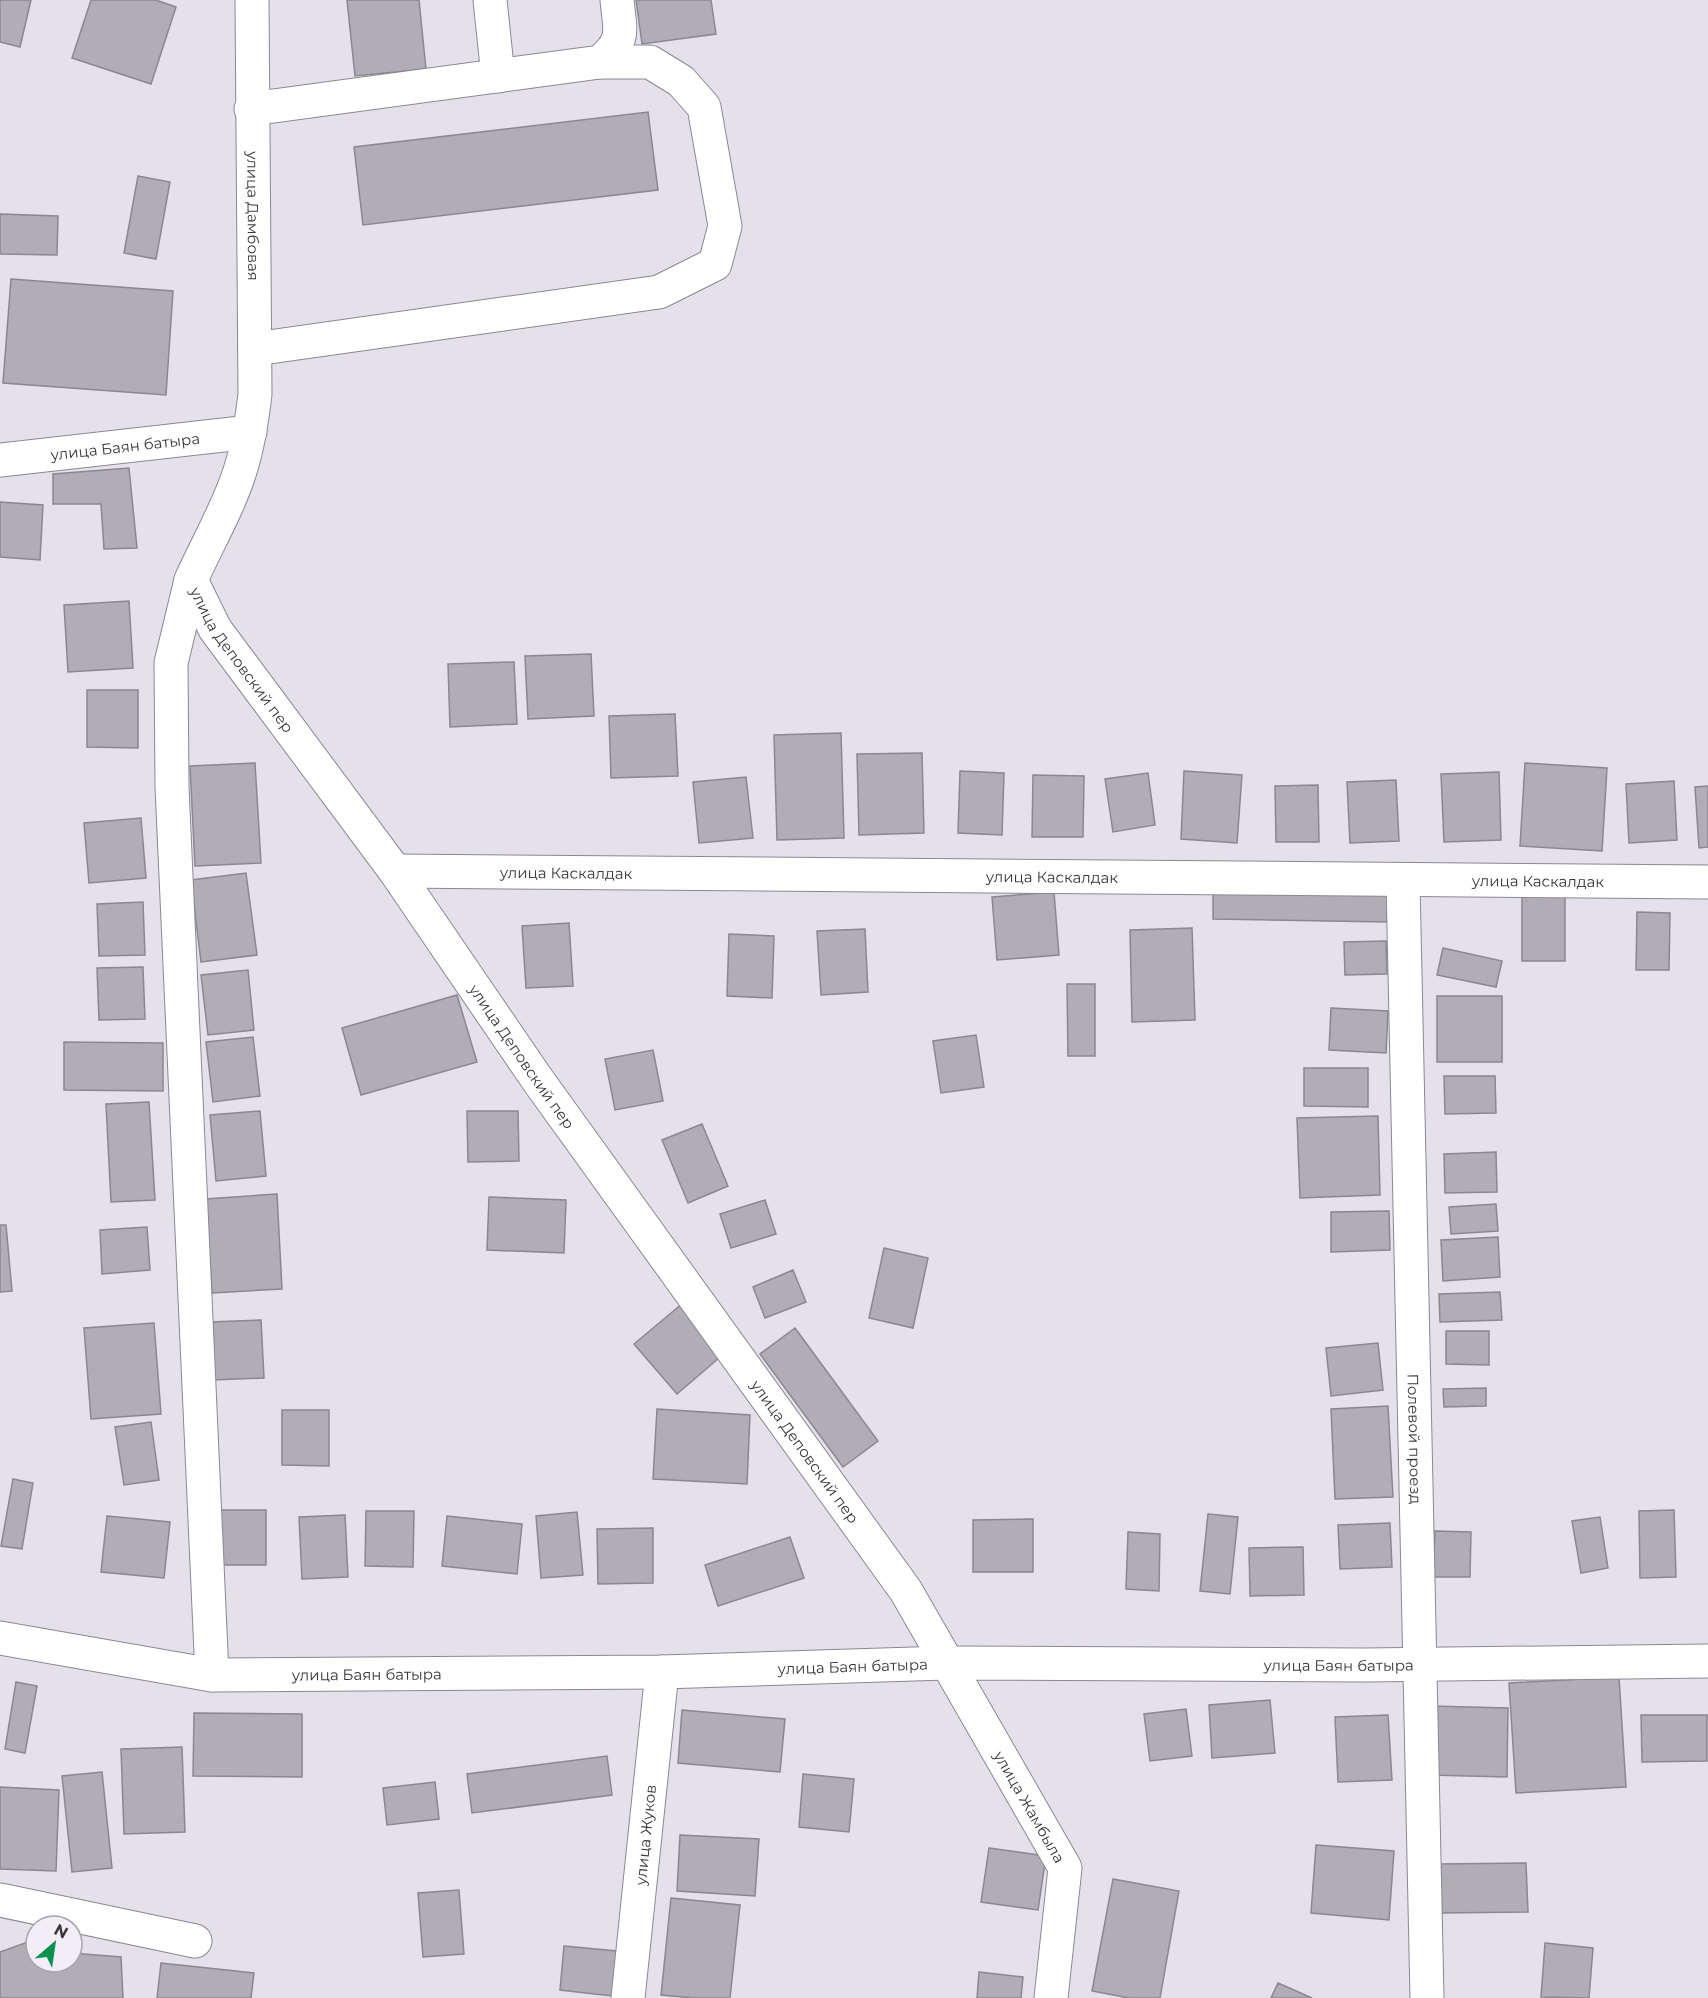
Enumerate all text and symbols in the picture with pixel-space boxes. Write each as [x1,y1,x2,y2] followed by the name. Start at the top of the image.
[244,150,264,281] street label: улица Дамбовая
[49,428,201,464] street label: улица Баян батыра
[186,583,298,736] street label: улица Деповский пер
[499,862,633,882] street label: улица Каскалдак
[985,866,1119,887] street label: улица Каскалдак
[1471,871,1604,891] street label: улица Каскалдак
[465,979,579,1132] street label: улица Деповский пер
[1404,1373,1426,1505] street label: Полевой проезд
[747,1375,863,1527] street label: улица Деповский пер
[776,1654,928,1678] street label: улица Баян батыра
[1263,1655,1414,1675] street label: улица Баян батыра
[291,1664,442,1684] street label: улица Баян батыра
[990,1746,1069,1866] street label: улица Жамбыла
[630,1784,660,1887] street label: улица Жуков
[24,1914,84,1974] north arrow
[51,1920,71,1943] text: N

